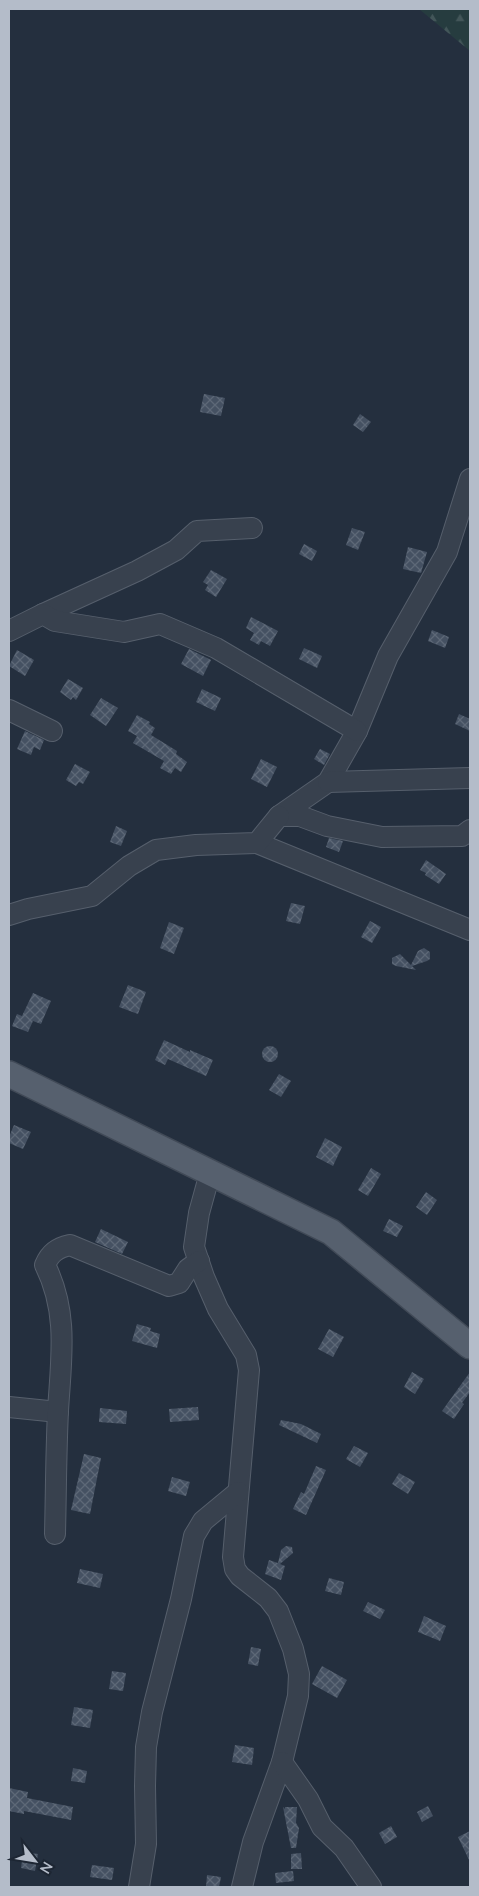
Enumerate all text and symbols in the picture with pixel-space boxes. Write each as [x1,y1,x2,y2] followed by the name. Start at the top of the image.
[10,1836,60,1886] north arrow
[37,1859,57,1877] text: N

